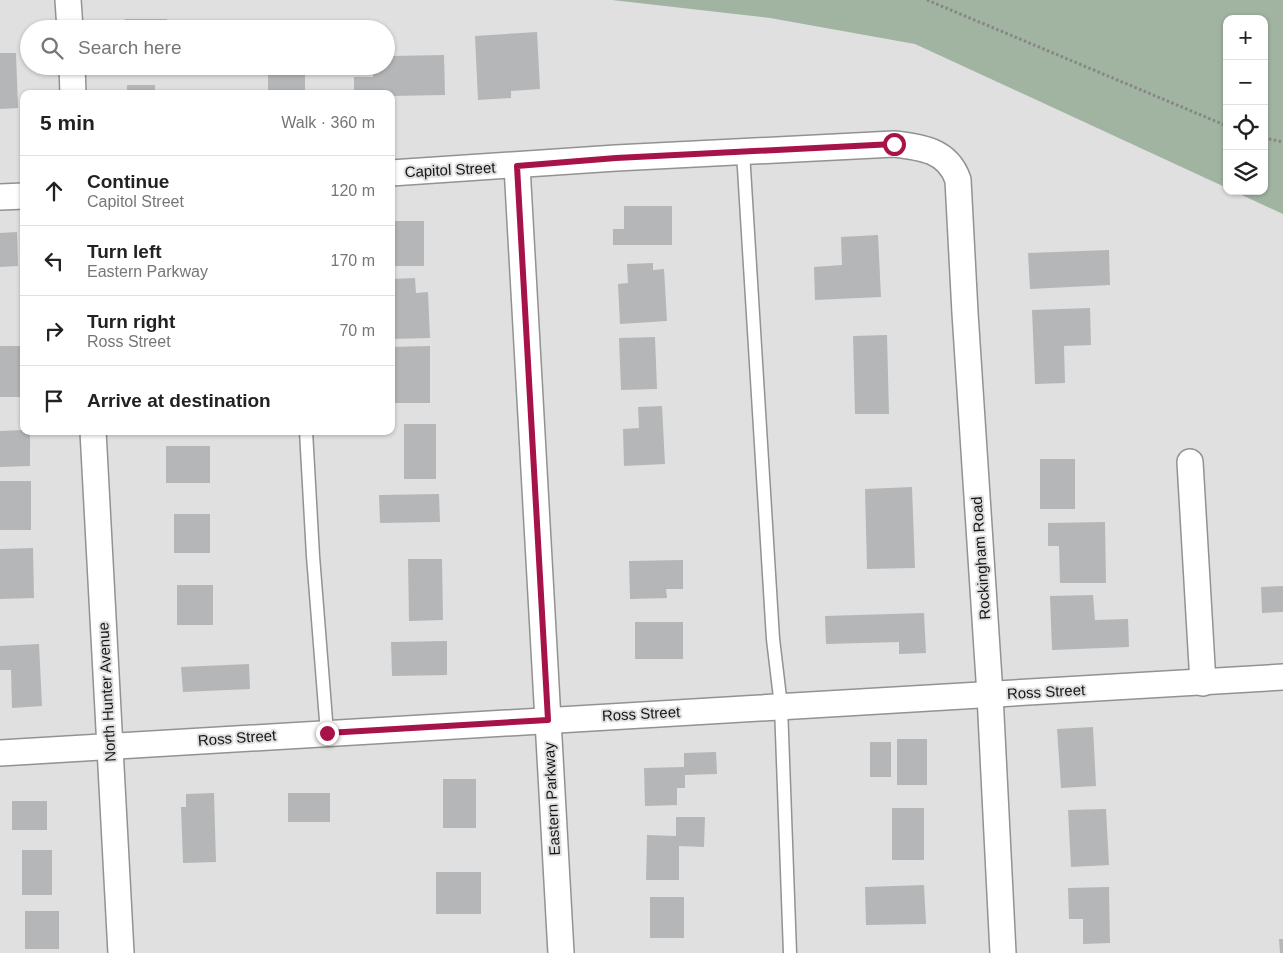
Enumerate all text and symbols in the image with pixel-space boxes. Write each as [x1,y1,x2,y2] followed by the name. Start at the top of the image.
[1223,15,1268,195] map controls
[1223,15,1268,60] button: +
[20,20,395,75] search box
[38,34,66,62] icon: search
[78,37,182,58] text: Search here
[1223,60,1268,105] button: −
[1223,105,1268,150] button: locate
[40,111,95,134] text: 5 min
[281,114,375,131] text: Walk · 360 m
[883,133,906,156] route start
[1223,150,1268,195] button: layers
[404,159,497,180] street label: Capitol Street
[87,171,169,192] text: Continue
[40,177,68,205] icon: ahead
[331,182,375,199] text: 120 m
[87,193,184,210] text: Capitol Street
[87,241,162,262] text: Turn left
[40,247,68,275] icon: left
[331,252,375,269] text: 170 m
[87,263,208,280] text: Eastern Parkway
[87,311,175,332] text: Turn right
[40,317,68,345] icon: right
[339,322,375,339] text: 70 m
[87,333,171,350] text: Ross Street
[40,387,68,415] icon: arrive
[87,390,271,411] text: Arrive at destination
[968,496,993,620] street label: Rockingham Road
[94,622,119,762] street label: North Hunter Avenue
[1006,681,1086,702] street label: Ross Street
[601,703,681,724] street label: Ross Street
[316,722,339,745] route end
[197,726,277,749] street label: Ross Street
[540,741,563,856] street label: Eastern Parkway

